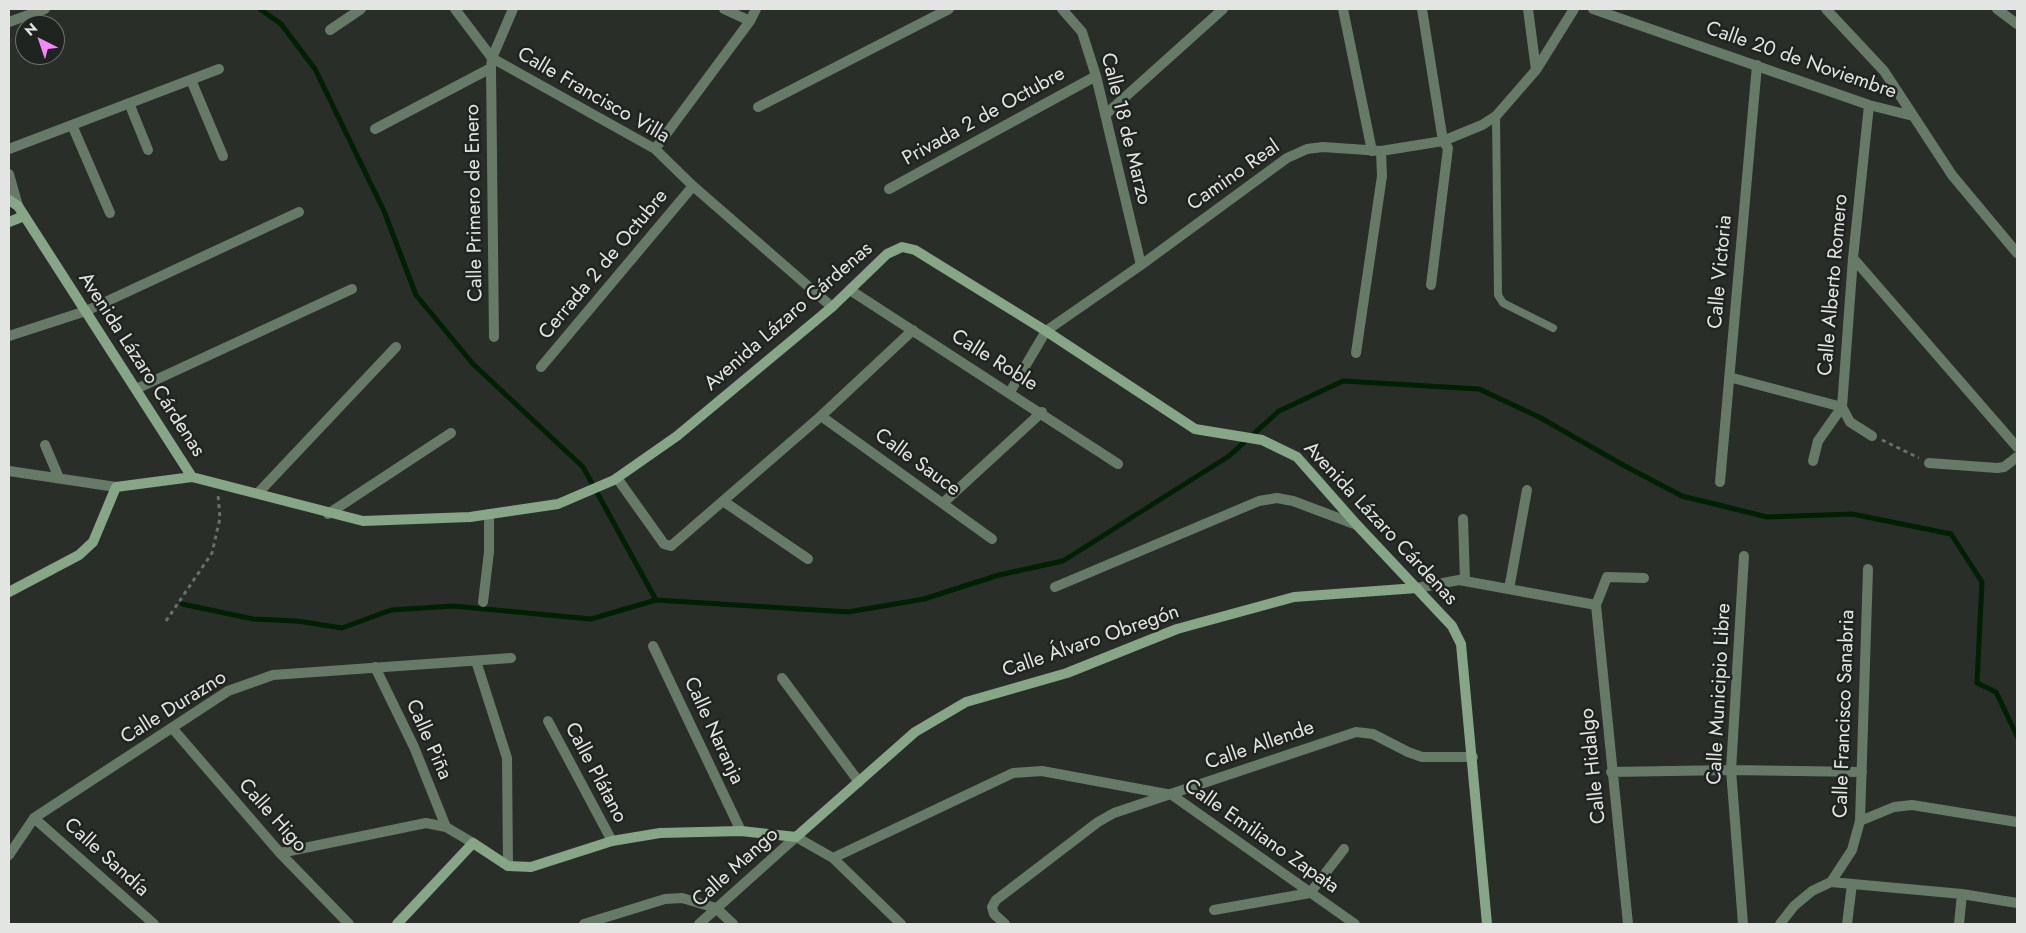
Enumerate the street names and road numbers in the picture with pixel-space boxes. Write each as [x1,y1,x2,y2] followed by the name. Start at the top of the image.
[1702,17,1900,105] street label: Calle 20 de Noviembre
[513,43,673,149] street label: Calle Francisco Villa
[1095,51,1155,207] street label: Calle 18 de Marzo
[899,62,1069,172] street label: Privada 2 de Octubre
[461,104,489,302] street label: Calle Primero de Enero
[1183,135,1285,217] street label: Camino Real
[534,185,674,345] street label: Cerrada 2 de Octubre
[1814,193,1854,377] street label: Calle Alberto Romero
[1704,214,1738,330] street label: Calle Victoria
[700,237,878,397] street label: Avenida Lázaro Cárdenas
[72,268,210,462] street label: Avenida Lázaro Cárdenas
[946,325,1042,397] street label: Calle Roble
[870,424,964,502] street label: Calle Sauce
[1298,437,1462,611] street label: Avenida Lázaro Cárdenas
[999,600,1183,684] street label: Calle Álvaro Obregón
[1703,603,1737,785] street label: Calle Municipio Libre
[1829,609,1861,819] street label: Calle Francisco Sanabria
[117,666,231,750] street label: Calle Durazno
[678,674,748,788] street label: Calle Naranja
[400,696,456,784] street label: Calle Piña
[1576,707,1612,825] street label: Calle Hidalgo
[1202,716,1318,776] street label: Calle Allende
[559,719,631,827] street label: Calle Plátano
[233,774,311,858] street label: Calle Higo
[1179,775,1343,899] street label: Calle Emiliano Zapata
[59,814,153,902] street label: Calle Sandía
[688,823,784,913] street label: Calle Mango

